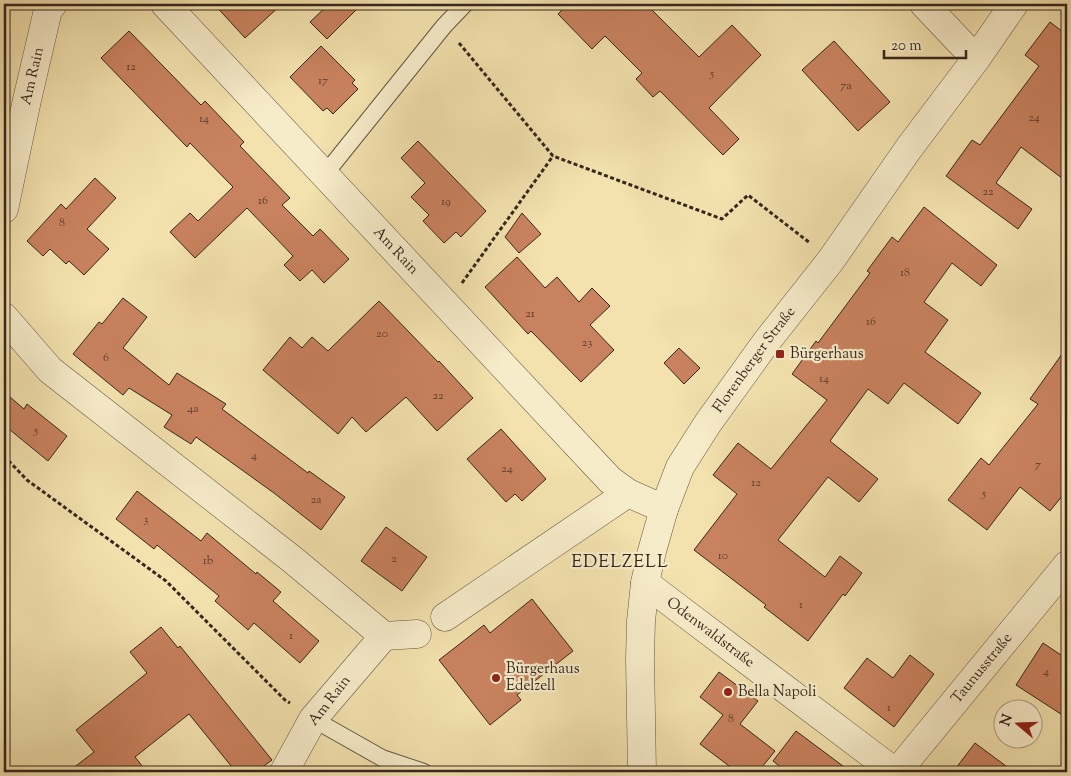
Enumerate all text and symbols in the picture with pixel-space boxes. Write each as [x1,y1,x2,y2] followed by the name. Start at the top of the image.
[884,28,966,60] scale bar
[891,36,922,57] text: 20 m
[16,45,50,107] street label: Am Rain
[126,58,136,76] house number: 12
[709,65,714,83] house number: 5
[318,72,328,90] house number: 17
[840,77,852,95] house number: 7a
[1028,109,1040,127] house number: 24
[199,110,209,128] house number: 14
[982,183,994,201] house number: 22
[258,192,268,210] house number: 16
[441,193,451,211] house number: 19
[59,214,65,232] house number: 8
[368,222,424,280] street label: Am Rain
[900,264,910,282] house number: 18
[708,302,801,417] street label: Florenberger Straße
[525,305,535,323] house number: 21
[866,313,876,331] house number: 16
[376,325,388,343] house number: 20
[582,334,592,352] house number: 23
[790,344,864,365] place label: Bürgerhaus
[774,348,786,360] marker: Bürgerhaus
[103,349,109,367] house number: 6
[819,370,829,388] house number: 14
[432,387,444,405] house number: 22
[187,400,199,418] house number: 4a
[33,422,38,440] house number: 5
[251,447,257,465] house number: 4
[1035,456,1041,474] house number: 7
[501,460,513,478] house number: 24
[751,474,761,492] house number: 12
[981,485,986,503] house number: 5
[310,491,322,509] house number: 2a
[144,511,149,529] house number: 3
[718,547,728,565] house number: 10
[391,550,397,568] house number: 2
[571,550,669,576] district label: EDELZELL
[203,552,214,570] house number: 1b
[662,592,759,673] street label: Odenwaldstraße
[799,596,803,614] house number: 1
[289,627,293,645] house number: 1
[947,628,1018,708] street label: Taunusstraße
[506,659,580,697] place label: Bürgerhaus Edelzell
[1043,663,1049,681] house number: 4
[304,671,356,731] street label: Am Rain
[490,672,502,684] marker: Bürgerhaus Edelzell
[738,682,816,703] place label: Bella Napoli
[722,686,734,698] marker: Bella Napoli
[994,698,1044,748] north arrow
[887,699,891,717] house number: 1
[728,710,734,728] house number: 8
[996,712,1019,729] text: N

